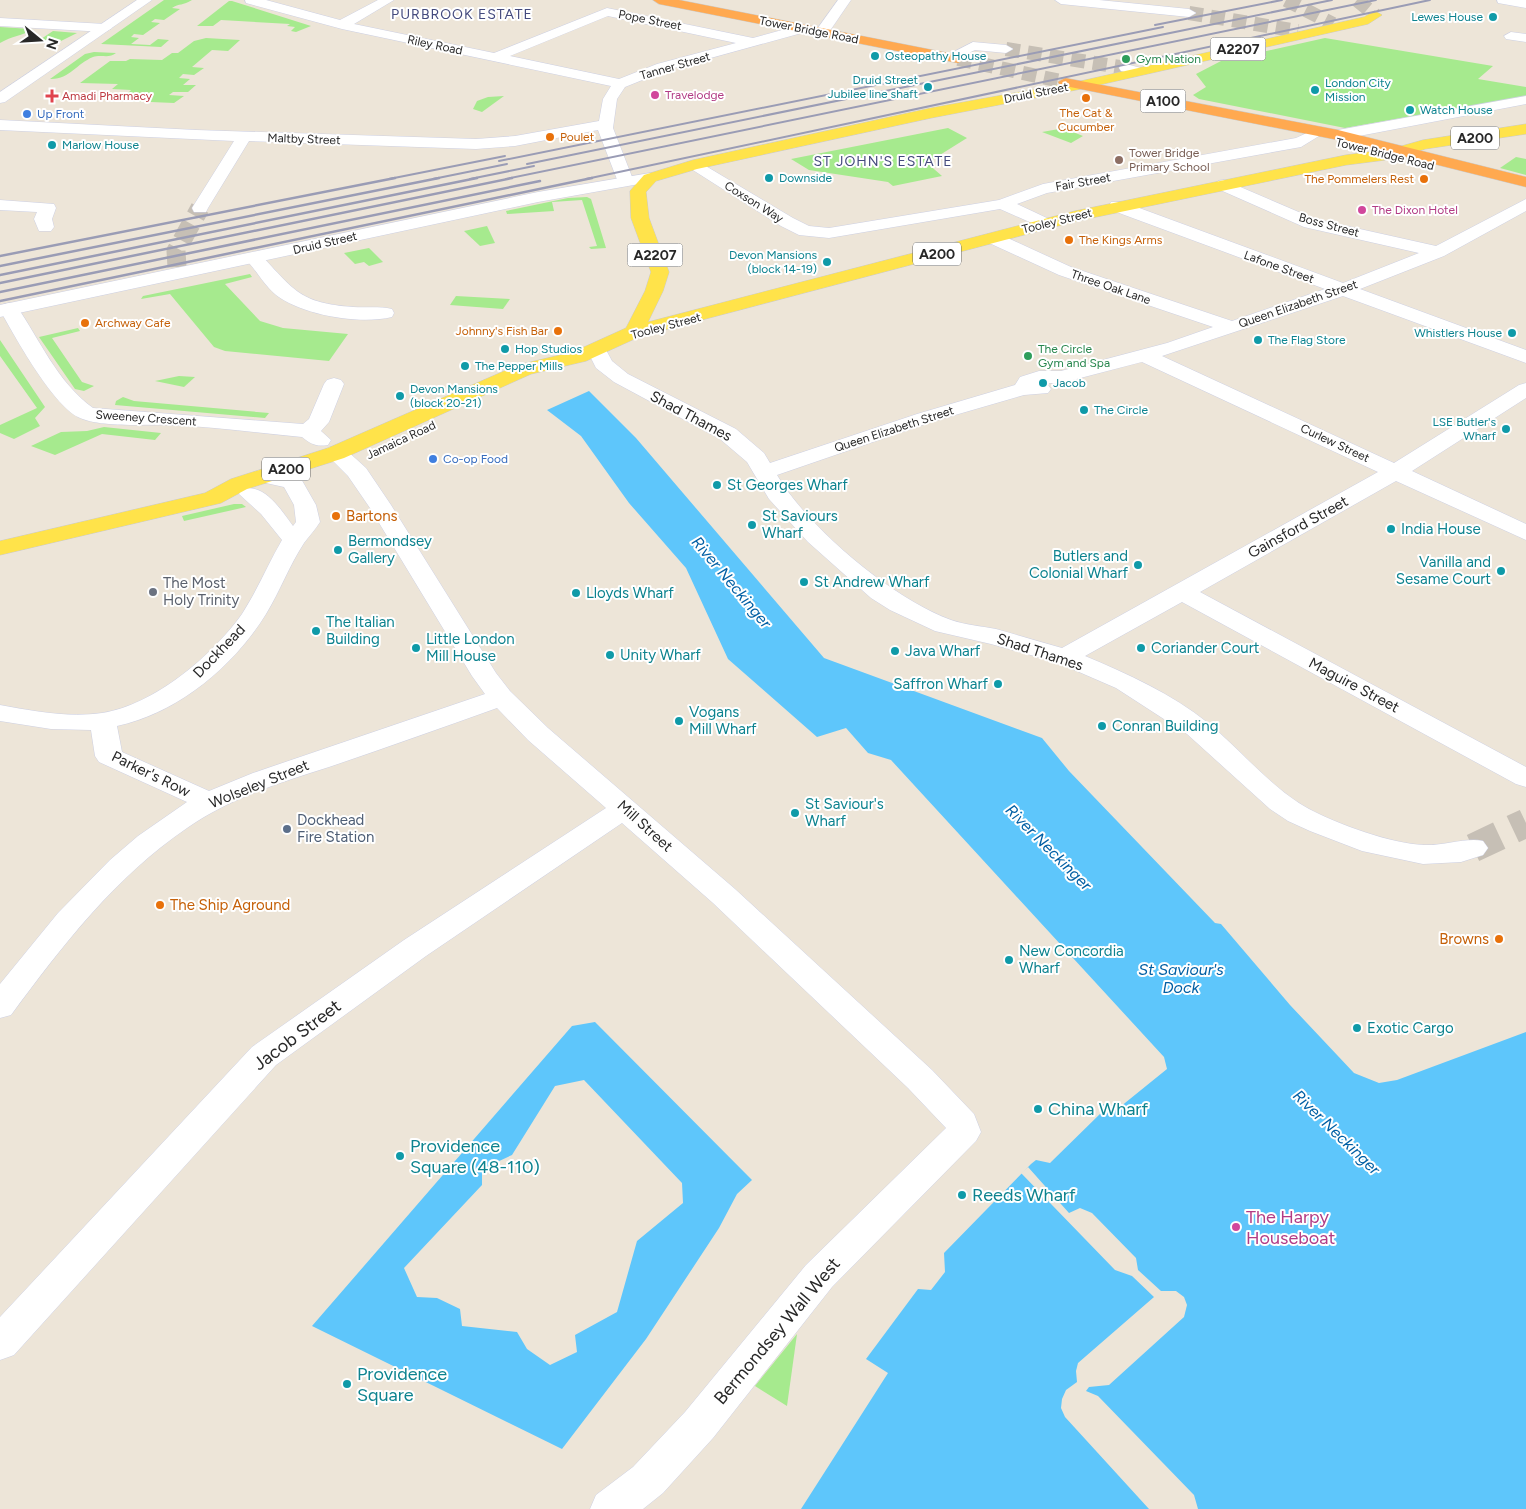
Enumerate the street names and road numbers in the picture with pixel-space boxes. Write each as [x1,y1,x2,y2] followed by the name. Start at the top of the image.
[617,7,683,33] street label: Pope Street
[758,14,860,46] street label: Tower Bridge Road
[406,32,464,58] street label: Riley Road
[1210,38,1266,61] road number: A2207
[638,49,712,83] street label: Tanner Street
[1003,80,1070,106] street label: Druid Street
[1140,90,1186,112] road number: A100
[1451,126,1499,150] road number: A200
[267,131,341,147] street label: Maltby Street
[1334,135,1436,173] street label: Tower Bridge Road
[1054,170,1112,194] street label: Fair Street
[722,178,787,226] street label: Coxson Way
[1021,205,1094,236] street label: Tooley Street
[1297,210,1361,240] street label: Boss Street
[292,229,359,257] street label: Druid Street
[913,242,961,266] road number: A200
[628,244,682,266] road number: A2207
[1242,248,1316,286] street label: Lafone Street
[1069,267,1153,307] street label: Three Oak Lane
[1237,277,1360,331] street label: Queen Elizabeth Street
[630,310,703,342] street label: Tooley Street
[647,387,735,445] street label: Shad Thames
[833,403,956,455] street label: Queen Elizabeth Street
[95,407,197,429] street label: Sweeney Crescent
[364,418,438,462] street label: Jamaica Road
[1298,421,1372,465] street label: Curlew Street
[262,458,310,480] road number: A200
[1245,492,1351,562] street label: Gainsford Street
[189,620,249,682] street label: Dockhead
[994,630,1086,674] street label: Shad Thames
[1306,654,1403,717] street label: Maguire Street
[109,747,193,801] street label: Parker's Row
[207,756,312,812] street label: Wolseley Street
[614,796,677,856] street label: Mill Street
[249,995,345,1075] street label: Jacob Street
[709,1253,845,1409] street label: Bermondsey Wall West

